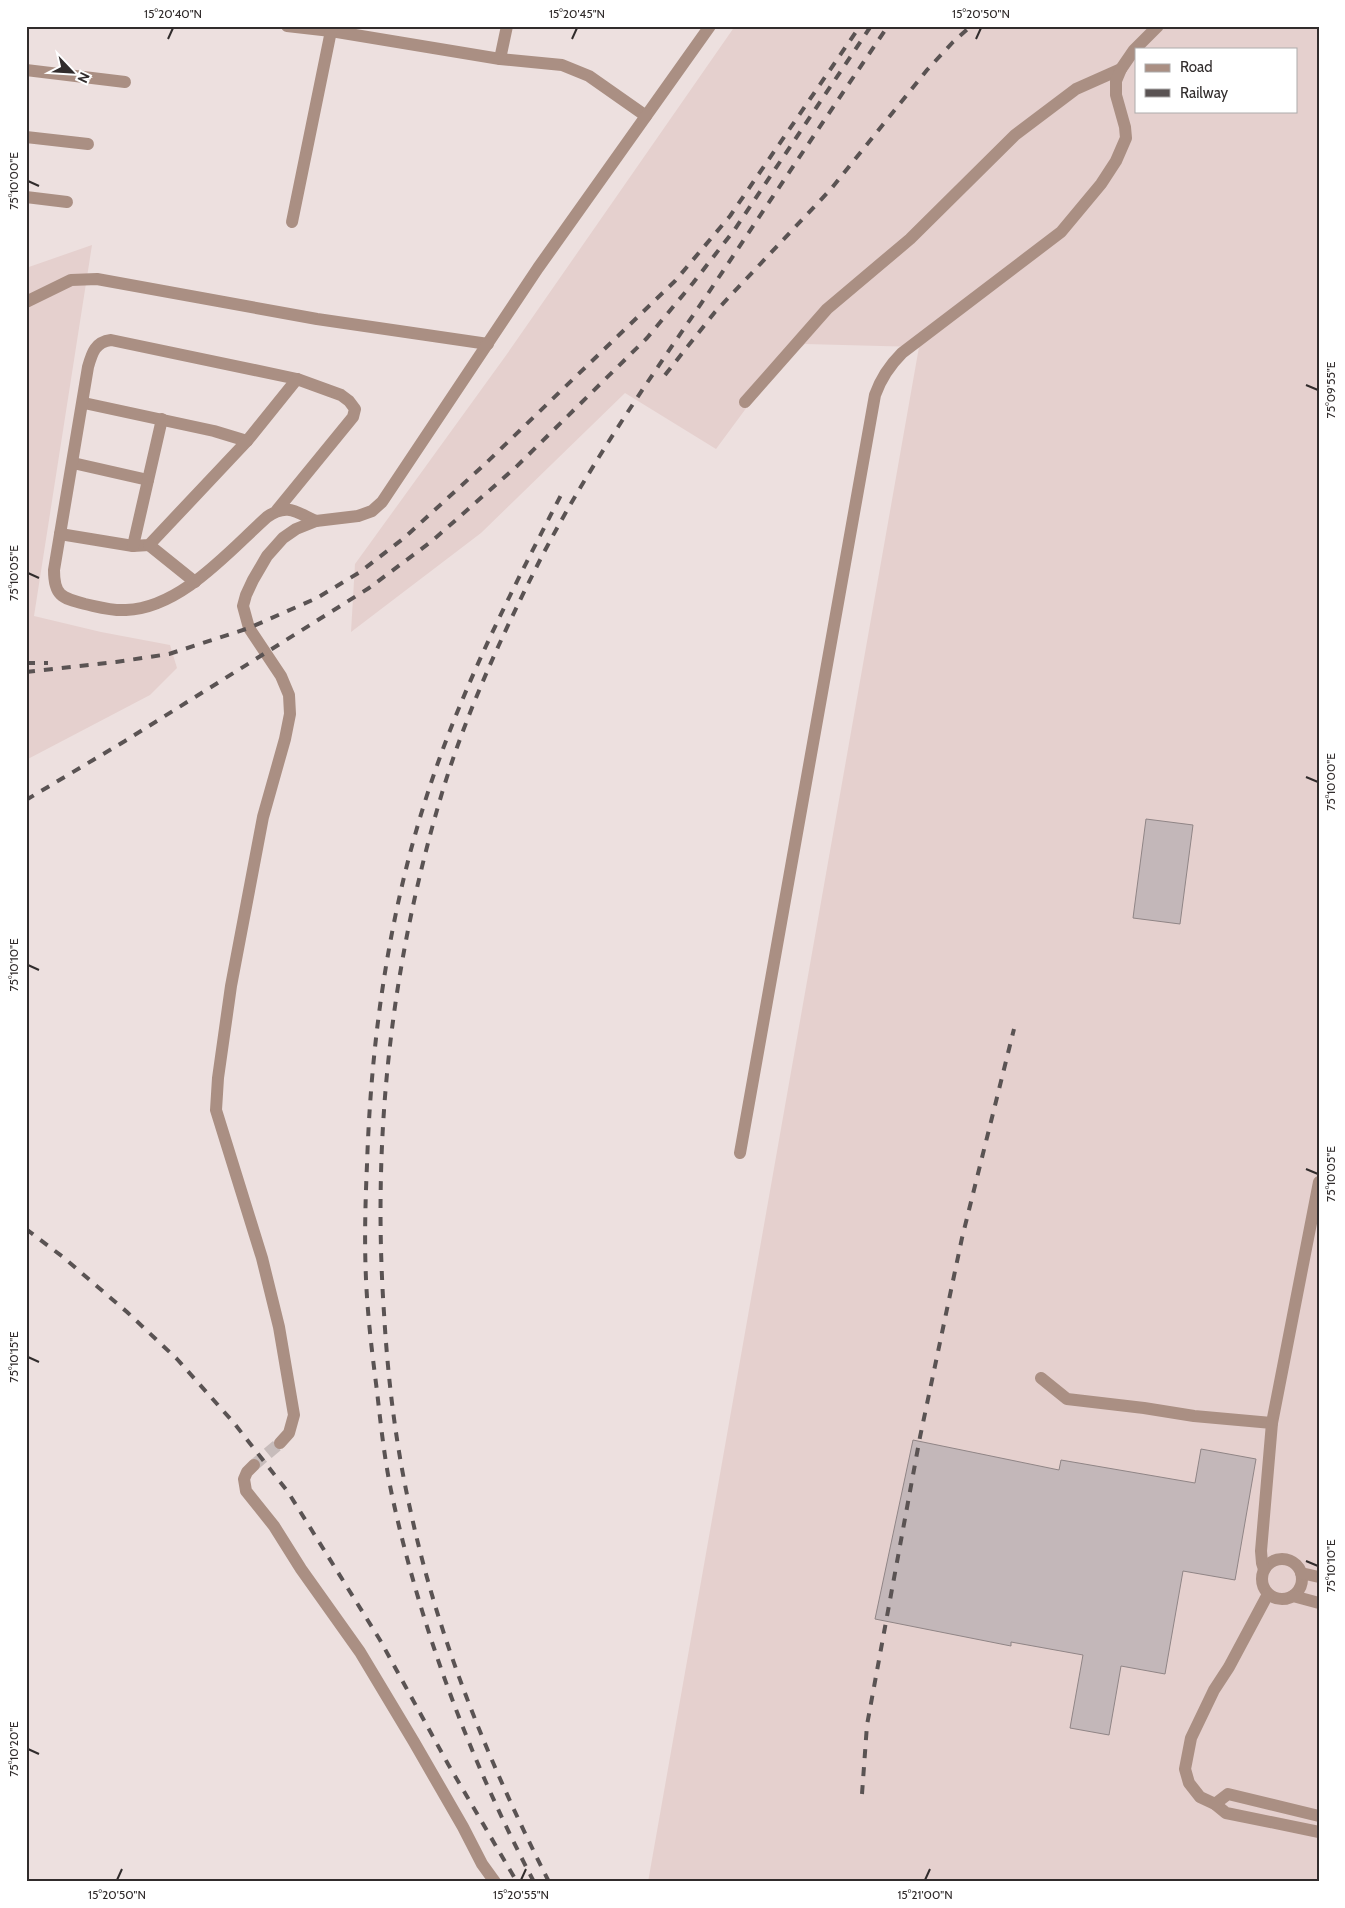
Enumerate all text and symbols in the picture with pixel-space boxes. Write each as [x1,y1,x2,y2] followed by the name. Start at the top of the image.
[144,6,202,21] text: 15°20'40"N
[549,6,605,21] text: 15°20'45"N
[952,6,1010,21] text: 15°20'50"N
[48,48,98,98] north arrow
[1135,48,1298,112] legend
[1180,58,1213,76] text: Road
[74,69,94,86] text: N
[1180,84,1229,102] text: Railway
[6,152,21,210] text: 75°10'00"E
[1323,361,1338,418] text: 75°09'55"E
[6,545,21,601] text: 75°10'05"E
[1323,753,1338,811] text: 75°10'00"E
[6,938,21,992] text: 75°10'10"E
[1323,1146,1338,1202] text: 75°10'05"E
[6,1331,21,1383] text: 75°10'15"E
[1323,1539,1338,1593] text: 75°10'10"E
[6,1721,21,1777] text: 75°10'20"E
[88,1887,146,1902] text: 15°20'50"N
[493,1887,549,1902] text: 15°20'55"N
[897,1887,953,1902] text: 15°21'00"N

